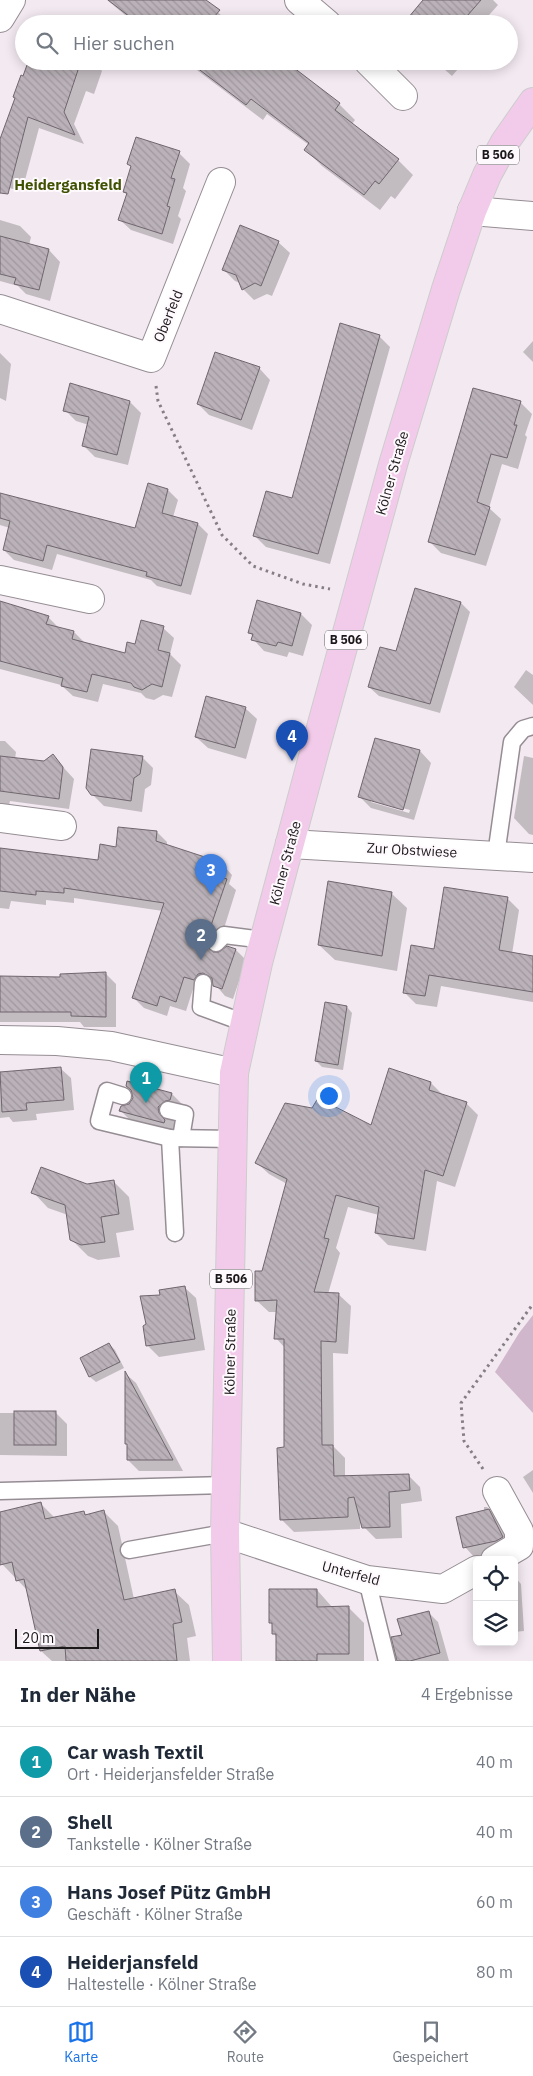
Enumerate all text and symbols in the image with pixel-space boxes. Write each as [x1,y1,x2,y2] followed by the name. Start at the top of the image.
[15,15,518,70] search box
[33,29,61,57] icon: search
[73,31,175,55] text: Hier suchen
[477,146,519,164] road number: B 506
[14,175,122,194] district label: Heidergansfeld
[149,287,187,345] street label: Oberfeld
[371,429,413,517] street label: Kölner Straße
[325,630,367,650] road number: B 506
[276,720,308,761] pin: 4
[265,819,305,907] street label: Kölner Straße
[366,839,458,861] street label: Zur Obstwiese
[195,854,227,895] pin: 3
[185,919,217,960] pin: 2
[130,1062,162,1103] pin: 1
[316,1083,342,1109] your location
[210,1270,252,1288] road number: B 506
[220,1308,240,1395] street label: Kölner Straße
[473,1556,518,1646] map controls
[473,1556,518,1601] button: locate
[320,1557,382,1589] street label: Unterfeld
[473,1601,518,1646] button: layers
[15,1626,99,1649] scale bar
[22,1629,54,1647] text: 20 m
[20,1680,136,1708] text: In der Nähe
[421,1684,513,1704] text: 4 Ergebnisse
[67,1740,204,1764] text: Car wash Textil
[31,1752,41,1772] text: 1
[476,1752,513,1772] text: 40 m
[67,1764,274,1784] text: Ort · Heiderjansfelder Straße
[67,1810,112,1834] text: Shell
[31,1822,41,1842] text: 2
[476,1822,513,1842] text: 40 m
[67,1834,252,1854] text: Tankstelle · Kölner Straße
[67,1880,271,1904] text: Hans Josef Pütz GmbH
[31,1892,41,1912] text: 3
[476,1892,513,1912] text: 60 m
[67,1904,243,1924] text: Geschäft · Kölner Straße
[67,1950,199,1974] text: Heiderjansfeld
[31,1962,41,1982] text: 4
[476,1962,513,1982] text: 80 m
[67,1974,257,1994] text: Haltestelle · Kölner Straße
[64,2018,98,2066] tab: Karte
[227,2018,264,2066] tab: Route
[392,2018,469,2066] tab: Gespeichert

